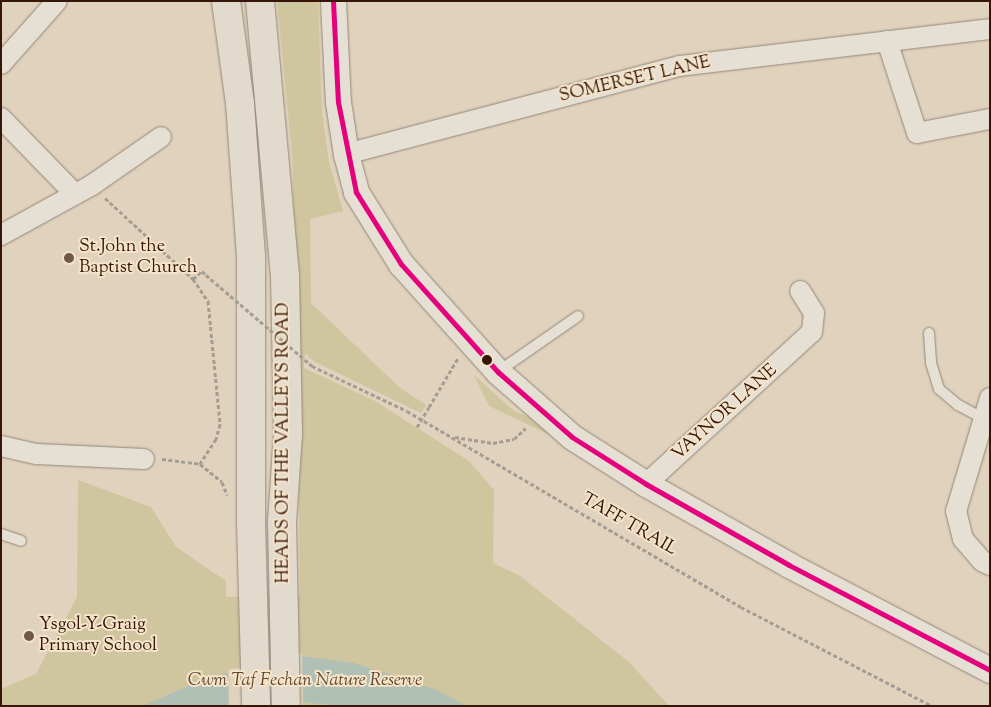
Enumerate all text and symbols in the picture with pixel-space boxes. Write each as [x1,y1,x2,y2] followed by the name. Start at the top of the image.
[557,52,713,108] street label: SOMERSET LANE
[79,237,197,280] place label: St.John the Baptist Church
[63,252,75,264] marker: St.John the Baptist Church
[273,302,295,584] street label: HEADS OF THE VALLEYS ROAD
[482,355,492,365] unlabelled marker
[668,360,782,466] street label: VAYNOR LANE
[578,489,680,561] street label: TAFF TRAIL
[39,615,157,658] place label: Ysgol-Y-Graig Primary School
[23,630,35,642] marker: Ysgol-Y-Graig Primary School
[188,670,422,692] park label: Cwm Taf Fechan Nature Reserve

